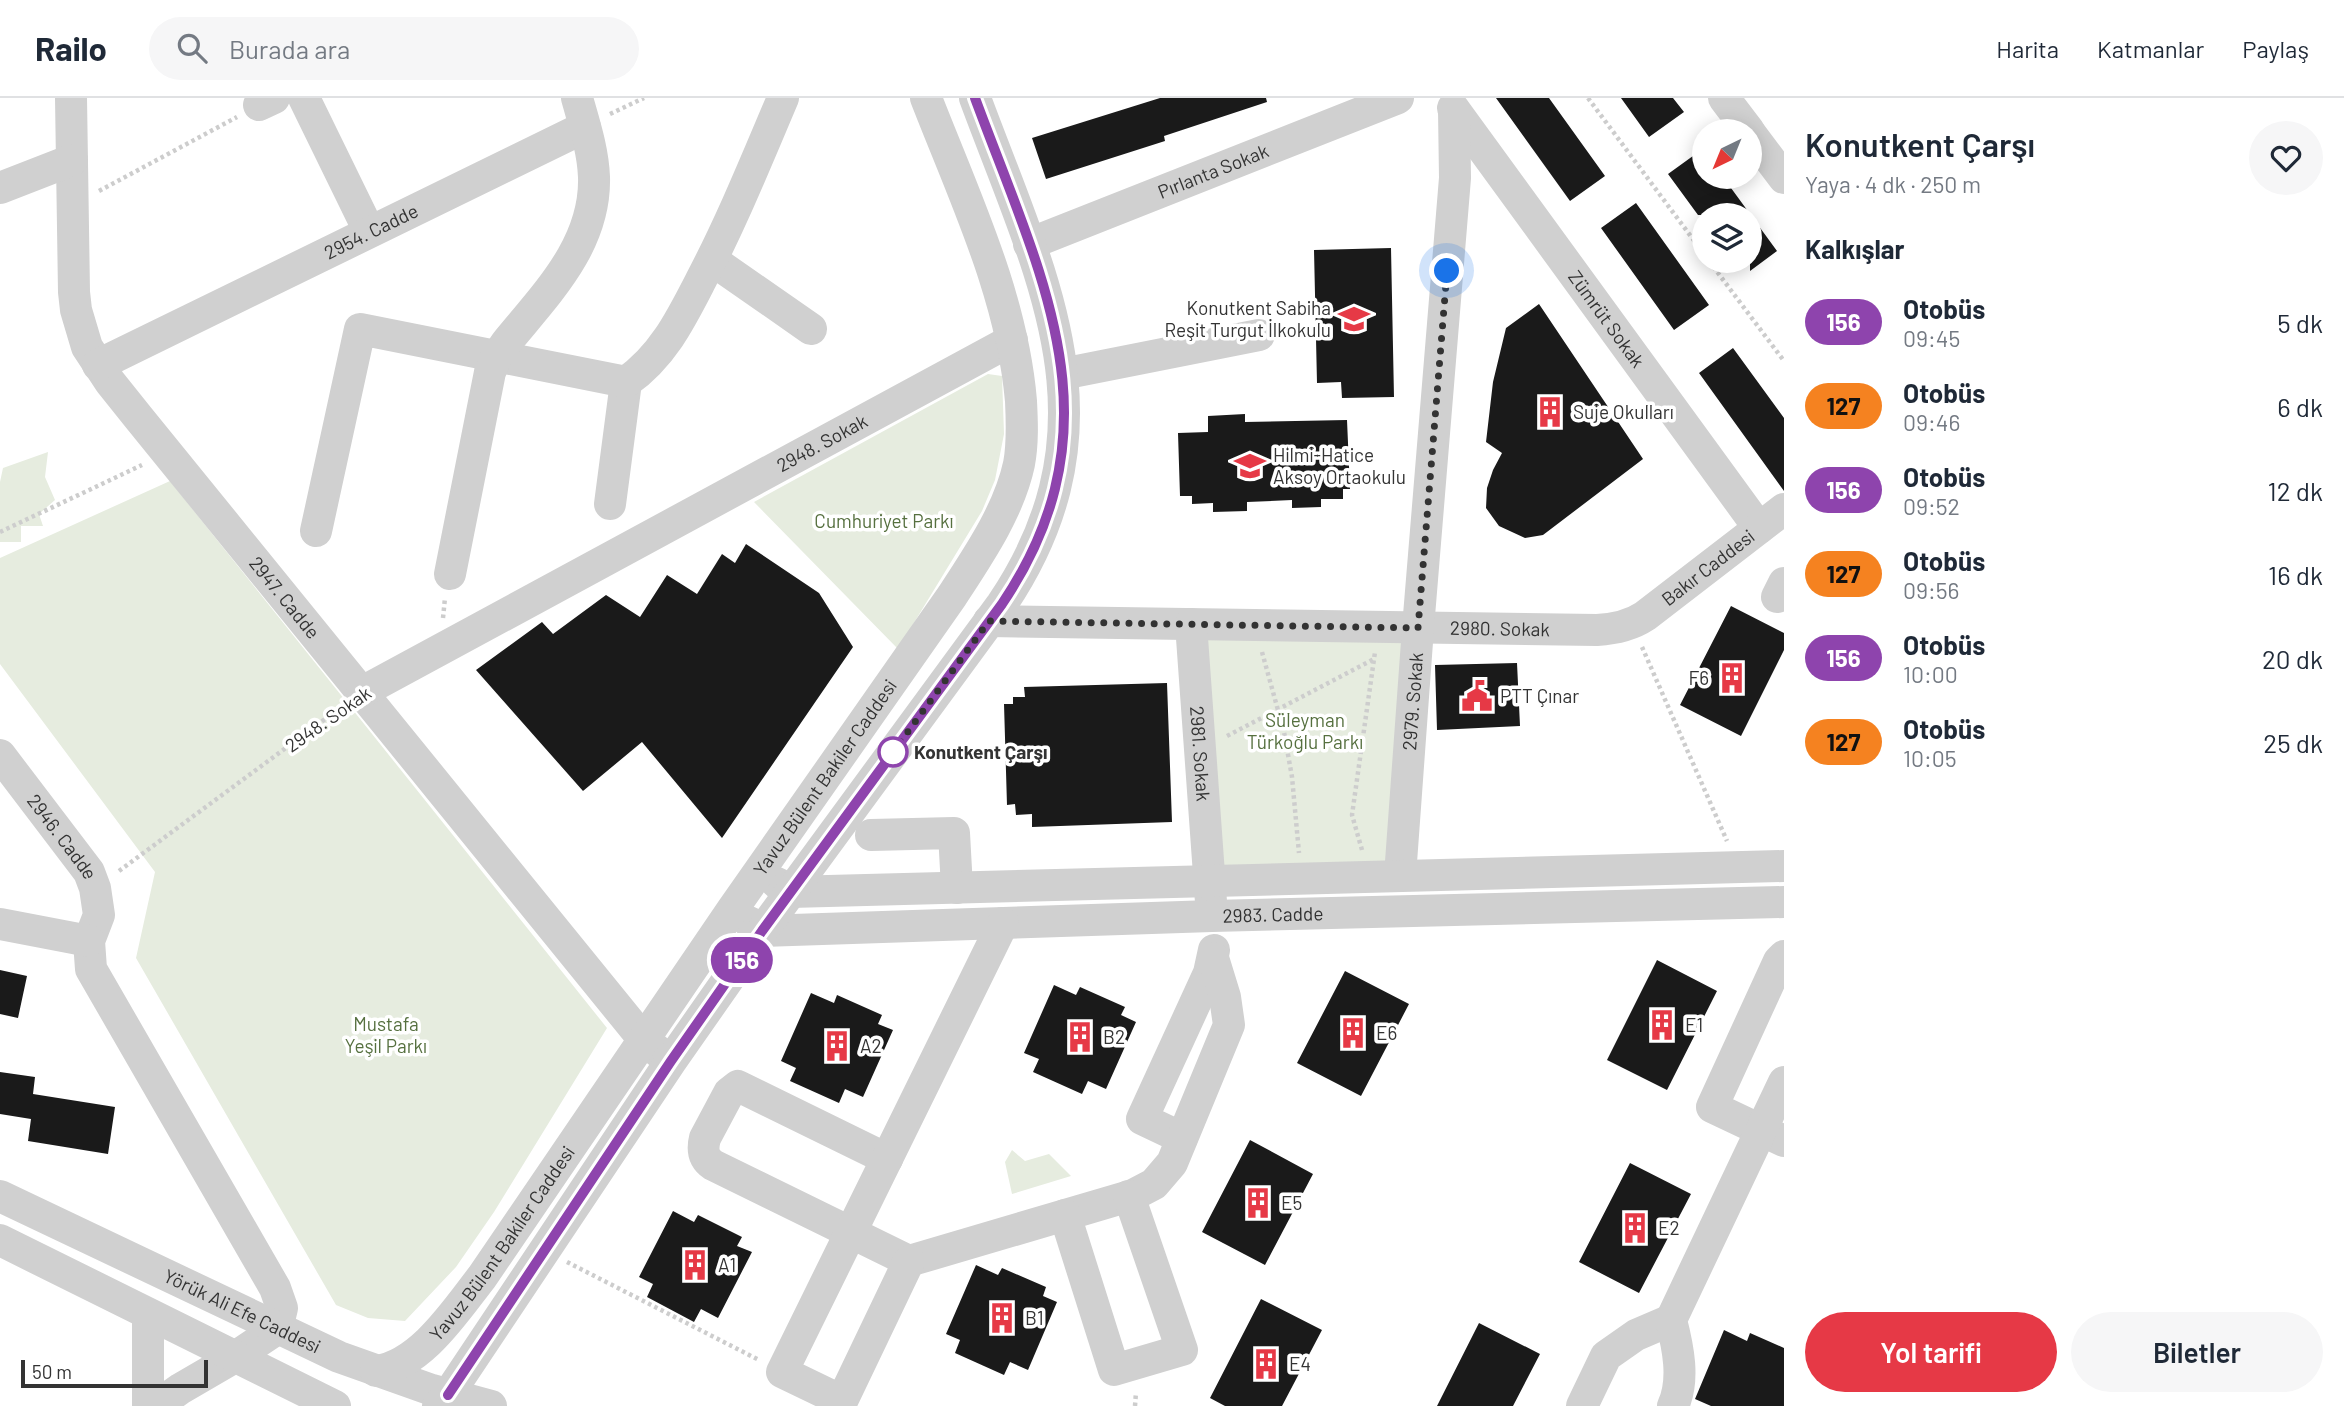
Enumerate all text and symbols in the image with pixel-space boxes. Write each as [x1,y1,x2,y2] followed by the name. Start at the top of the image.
[149,17,639,80] search box
[35,28,107,68] text: Railo
[173,29,211,67] icon: search
[229,33,350,64] text: Burada ara
[1996,34,2059,63] text: Harita
[2097,34,2204,63] text: Katmanlar
[2242,34,2309,63] text: Paylaş
[1692,119,1762,189] north arrow
[1692,119,1762,273] map controls
[2249,121,2323,195] button: heart
[1805,124,2035,164] text: Konutkent Çarşı
[1154,138,1272,203] street label: Pırlanta Sokak
[1805,170,1981,198] text: Yaya · 4 dk · 250 m
[320,198,422,264] street label: 2954. Cadde
[1692,203,1762,273] button: layers
[1805,233,1905,264] text: Kalkışlar
[1429,253,1464,288] your location
[1564,266,1650,372] street label: Zümrüt Sokak
[1903,293,1985,324] text: Otobüs
[1165,296,1331,341] place label: Konutkent Sabiha Reşit Turgut İlkokulu
[1337,302,1371,336] school or university icon: Konutkent Sabiha Reşit Turgut İlkokulu
[1826,307,1861,336] text: 156
[2277,307,2323,338] text: 5 dk
[1903,324,1960,352] text: 09:45
[1903,377,1985,408] text: Otobüs
[1827,391,1860,420] text: 127
[2277,391,2323,422] text: 6 dk
[1533,395,1567,429] building icon: Suje Okulları
[1573,400,1674,423] place label: Suje Okulları
[1903,408,1960,436] text: 09:46
[772,409,871,476] street label: 2948. Sokak
[1273,443,1406,488] place label: Hilmi-Hatice Aksoy Ortaokulu
[1233,449,1267,483] school or university icon: Hilmi-Hatice Aksoy Ortaokulu
[1903,461,1985,492] text: Otobüs
[1826,475,1861,504] text: 156
[2268,475,2323,506] text: 12 dk
[1903,492,1960,520] text: 09:52
[814,509,954,532] park label: Cumhuriyet Parkı
[1657,524,1758,610] street label: Bakır Caddesi
[1903,545,1985,576] text: Otobüs
[245,551,325,643] street label: 2947. Cadde
[1827,559,1860,588] text: 127
[2268,559,2323,590] text: 16 dk
[1903,576,1959,604] text: 09:56
[1450,616,1550,640] street label: 2980. Sokak
[1903,629,1985,660] text: Otobüs
[1826,643,1861,672] text: 156
[2262,643,2323,674] text: 20 dk
[1397,652,1427,751] street label: 2979. Sokak
[1903,660,1958,688] text: 10:00
[1715,661,1749,695] building icon: F6
[1688,666,1709,689] place label: F6
[748,675,901,880] street label: Yavuz Bülent Bakiler Caddesi
[1460,679,1494,713] public building icon: PTT Çınar
[280,681,375,757] street label: 2948. Sokak
[1500,684,1579,707] place label: PTT Çınar
[1186,705,1216,802] street label: 2981. Sokak
[1247,708,1363,753] park label: Süleyman Türkoğlu Parkı
[1903,713,1985,744] text: Otobüs
[1827,727,1860,756] text: 127
[2263,727,2323,758] text: 25 dk
[878,737,908,767] marker: Konutkent Çarşı
[914,740,1048,763] place label: Konutkent Çarşı
[1903,744,1957,772] text: 10:05
[23,789,103,882] street label: 2946. Cadde
[1222,901,1324,927] street label: 2983. Cadde
[702,937,782,983] line badge: 156
[725,945,759,974] text: 156
[1645,1008,1679,1042] building icon: E1
[345,1012,427,1057] park label: Mustafa Yeşil Parkı
[1685,1013,1703,1036] place label: E1
[1336,1016,1370,1050] building icon: E6
[1063,1020,1097,1054] building icon: B2
[1376,1021,1397,1044] place label: E6
[1103,1025,1125,1048] place label: B2
[820,1029,854,1063] building icon: A2
[860,1034,882,1057] place label: A2
[424,1142,579,1345] street label: Yavuz Bülent Bakiler Caddesi
[1241,1186,1275,1220] building icon: E5
[1281,1191,1302,1214] place label: E5
[1618,1211,1652,1245] building icon: E2
[1658,1216,1680,1239] place label: E2
[678,1248,712,1282] building icon: A1
[718,1253,736,1276] place label: A1
[160,1264,324,1357] street label: Yörük Ali Efe Caddesi
[985,1301,1019,1335] building icon: B1
[1025,1306,1044,1329] place label: B1
[1805,1312,2057,1392] button: Yol tarifi
[2071,1312,2323,1392] button: Biletler
[1249,1347,1283,1381] building icon: E4
[1289,1352,1311,1375] place label: E4
[21,1357,208,1389] scale bar
[32,1360,72,1383] text: 50 m

